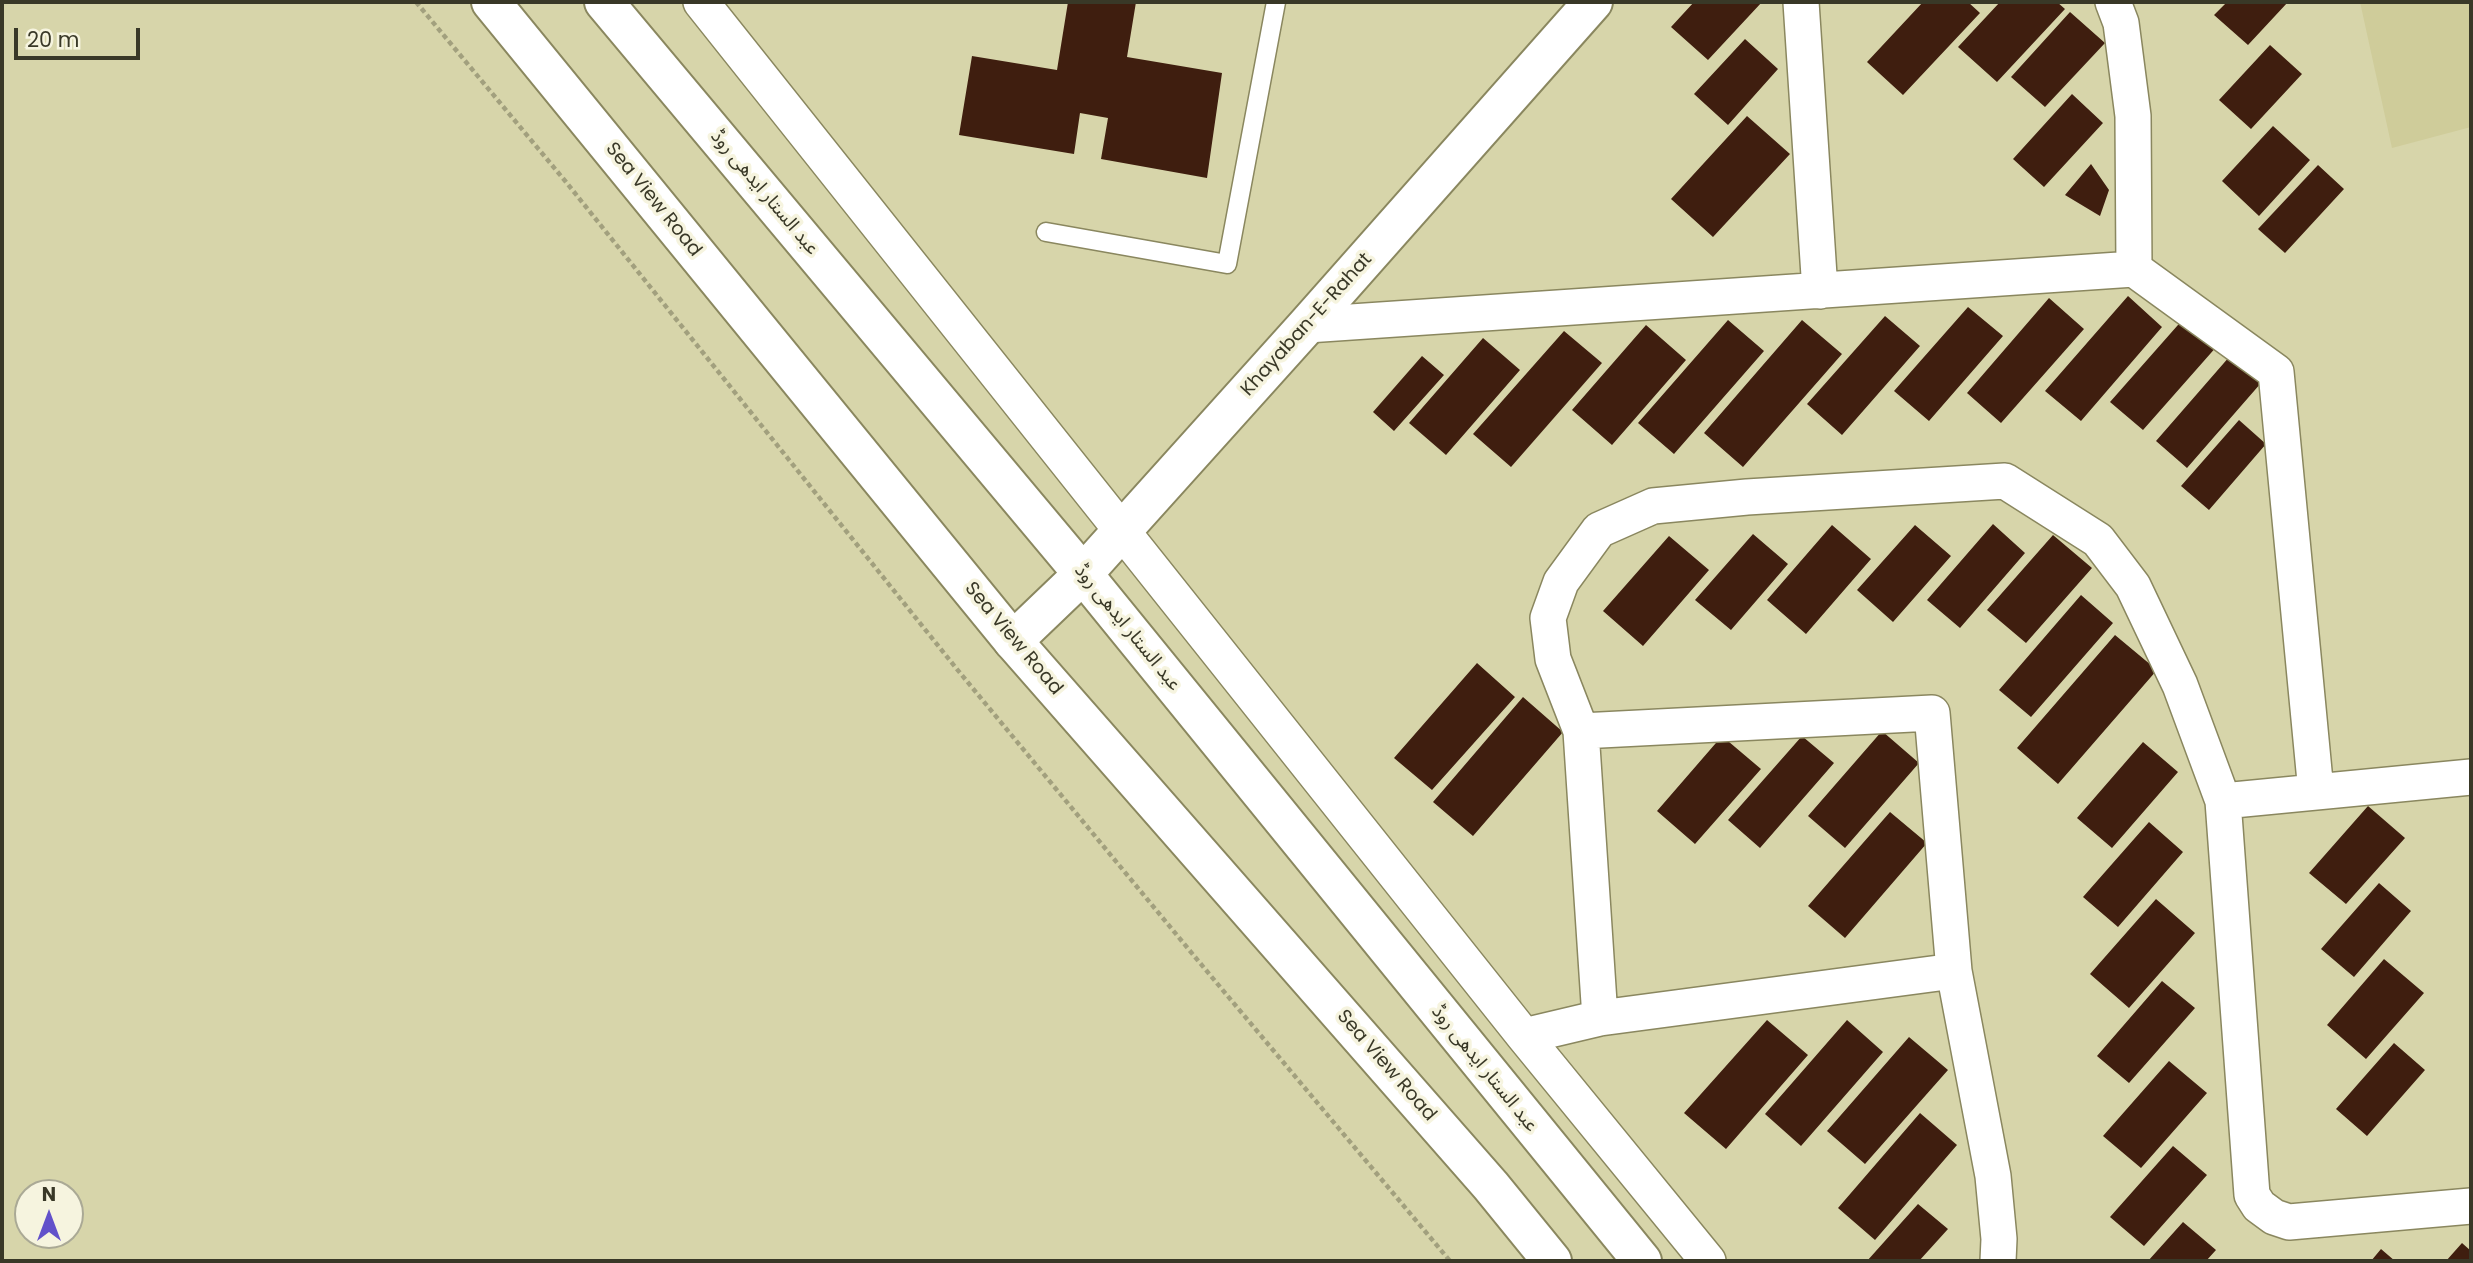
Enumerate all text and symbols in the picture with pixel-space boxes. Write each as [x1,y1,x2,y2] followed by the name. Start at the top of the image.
[18,14,144,58] scale bar
[27,25,80,54] text: 20 m
[705,126,823,260] street label: عبد الستار ایدھی روڈ
[600,138,706,262] street label: Sea View Road
[1237,249,1377,401] street label: Khayaban-E-Rahat
[1069,560,1185,696] street label: عبد الستار ایدھی روڈ
[959,578,1067,700] street label: Sea View Road
[1426,1001,1542,1137] street label: عبد الستار ایدھی روڈ
[1331,1006,1441,1126] street label: Sea View Road
[14,1179,84,1249] north arrow
[42,1181,56,1208] text: N

